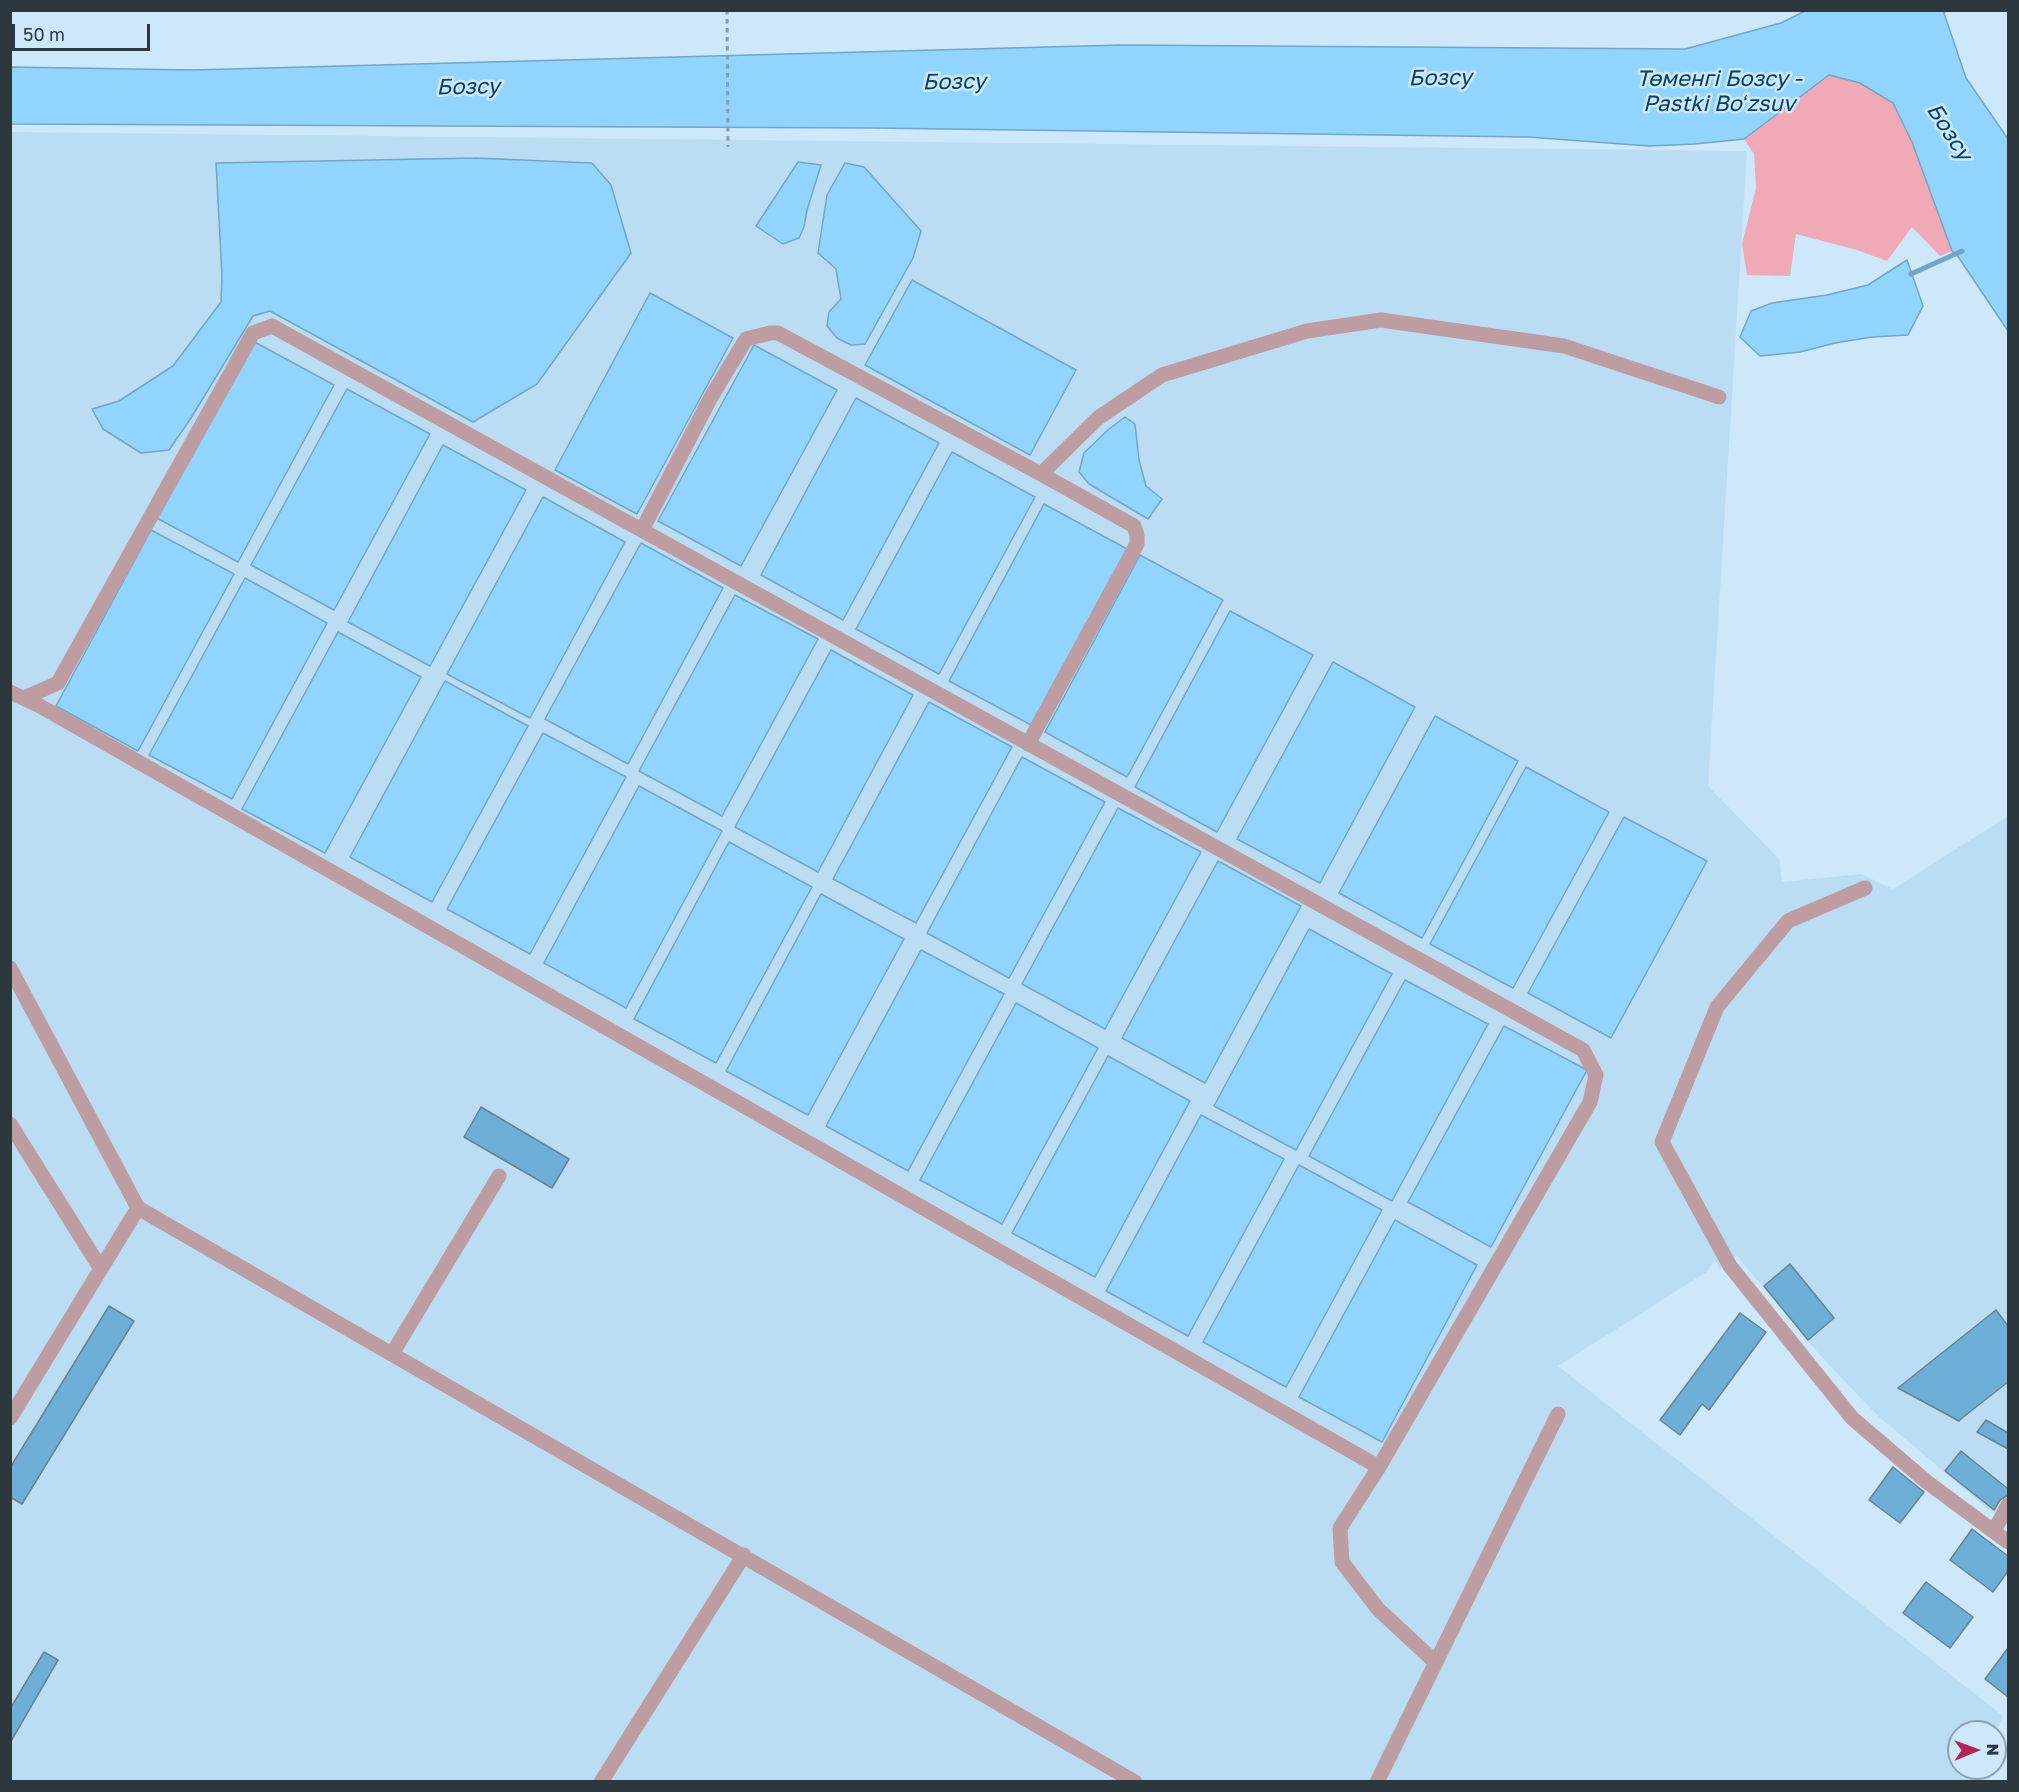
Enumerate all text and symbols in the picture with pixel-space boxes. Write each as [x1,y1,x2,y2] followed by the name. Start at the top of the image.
[15,12,153,50] scale bar
[23,23,65,45] text: 50 m
[1408,64,1472,92] water label: Бозсу
[1636,66,1802,118] water label: Төменгі Бозсу - Pastki Boʻzsuv
[922,68,986,96] water label: Бозсу
[436,73,500,101] water label: Бозсу
[1921,98,1977,166] water label: Бозсу
[1947,1720,2007,1780] north arrow
[1983,1743,2003,1756] text: N

